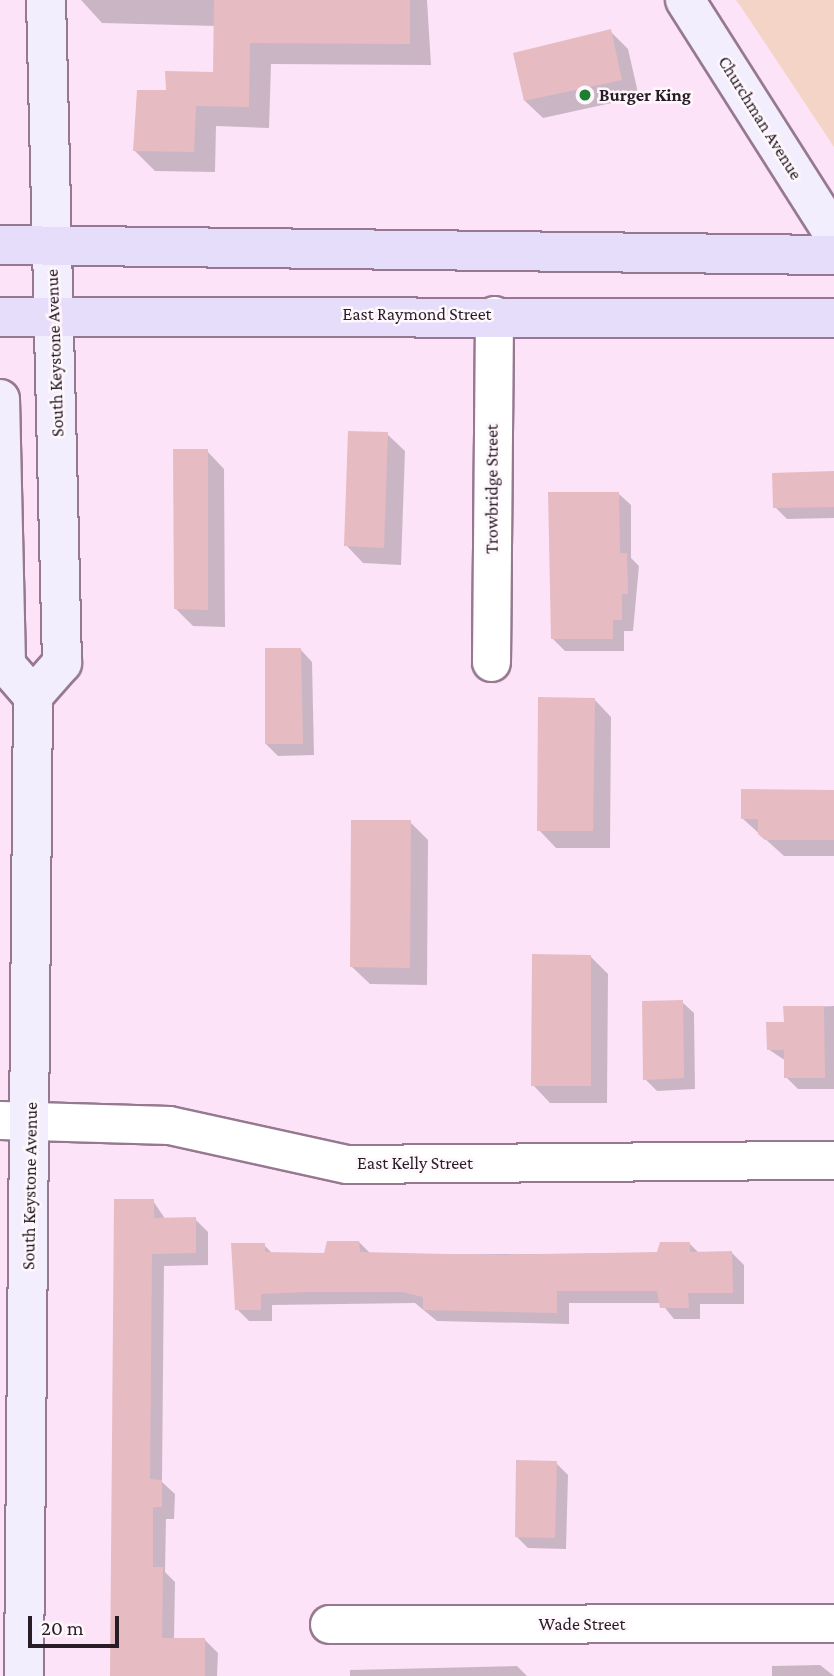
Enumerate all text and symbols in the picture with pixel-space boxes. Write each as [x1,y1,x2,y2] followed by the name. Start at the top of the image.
[713,52,807,184] street label: Churchman Avenue
[599,84,691,106] place label: Burger King
[577,87,593,103] marker: Burger King
[41,269,69,437] street label: South Keystone Avenue
[342,303,492,325] street label: East Raymond Street
[481,424,503,554] street label: Trowbridge Street
[18,1102,42,1270] street label: South Keystone Avenue
[357,1152,473,1174] street label: East Kelly Street
[32,1602,122,1646] scale bar
[539,1613,625,1635] street label: Wade Street
[41,1616,84,1640] text: 20 m

